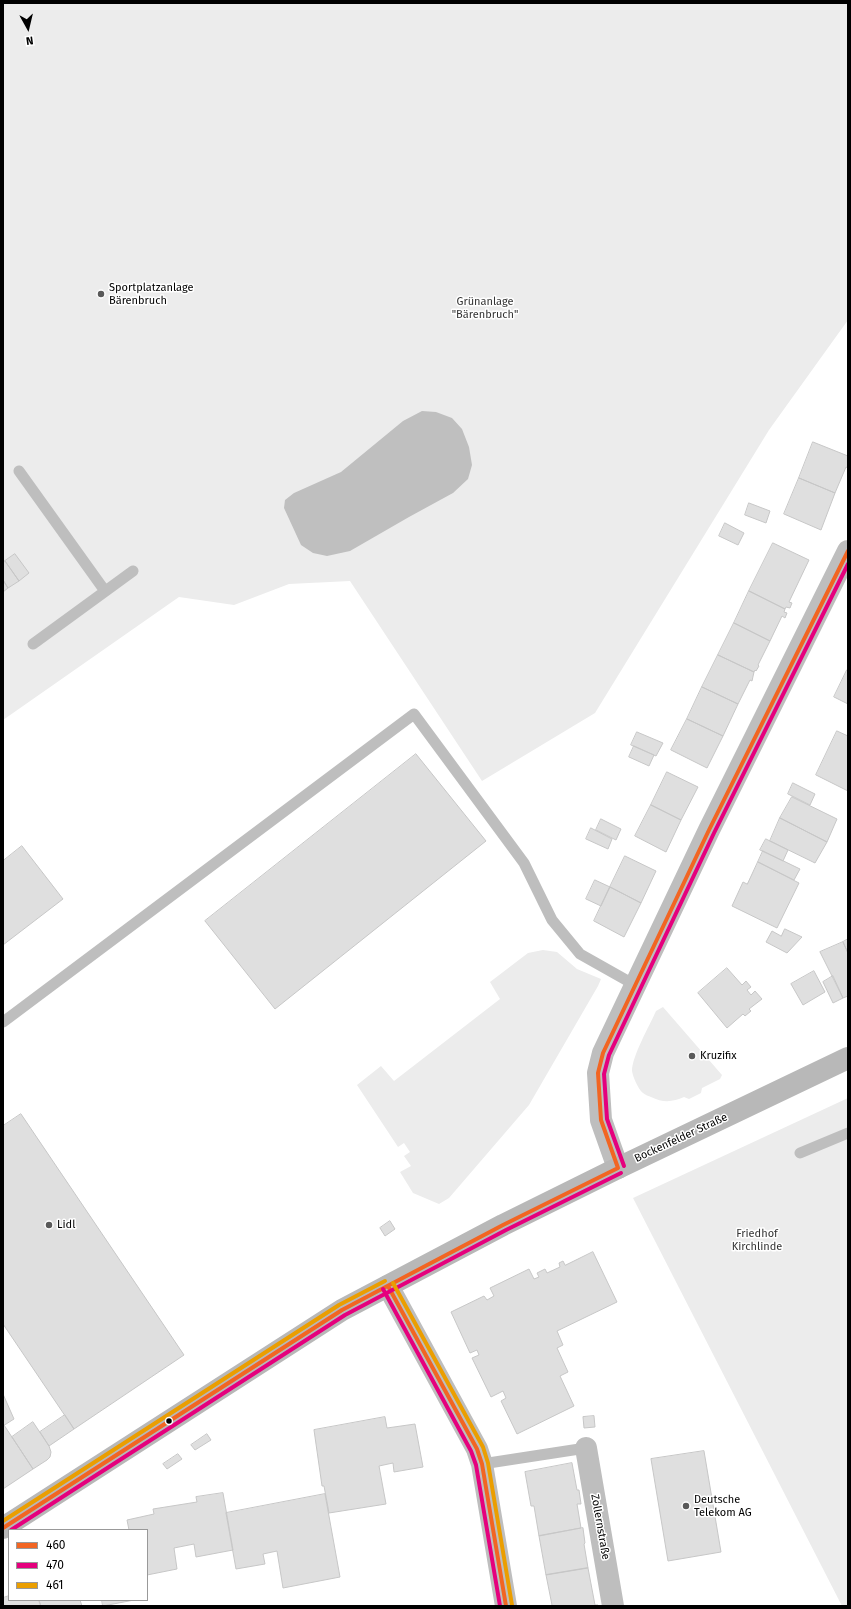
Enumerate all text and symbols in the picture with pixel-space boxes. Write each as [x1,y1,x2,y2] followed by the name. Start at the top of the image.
[8,8,48,48] north arrow
[25,33,34,47] text: N
[109,281,193,307] place label: Sportplatzanlage Bärenbruch
[96,289,106,299] marker: Sportplatzanlage Bärenbruch
[452,295,518,321] park label: Grünanlage "Bärenbruch"
[700,1049,737,1063] place label: Kruzifix
[687,1051,697,1061] marker: Kruzifix
[632,1111,730,1165] street label: Bockenfelder Straße
[57,1218,75,1232] place label: Lidl
[44,1220,54,1230] marker: Lidl
[732,1227,782,1253] park label: Friedhof Kirchlinde
[164,1416,174,1426] unlabelled marker
[588,1493,612,1561] street label: Zollernstraße
[694,1493,752,1519] place label: Deutsche Telekom AG
[681,1501,691,1511] marker: Deutsche Telekom AG
[8,1529,148,1601] legend
[46,1538,65,1552] text: 460
[46,1558,64,1572] text: 470
[46,1578,63,1592] text: 461

